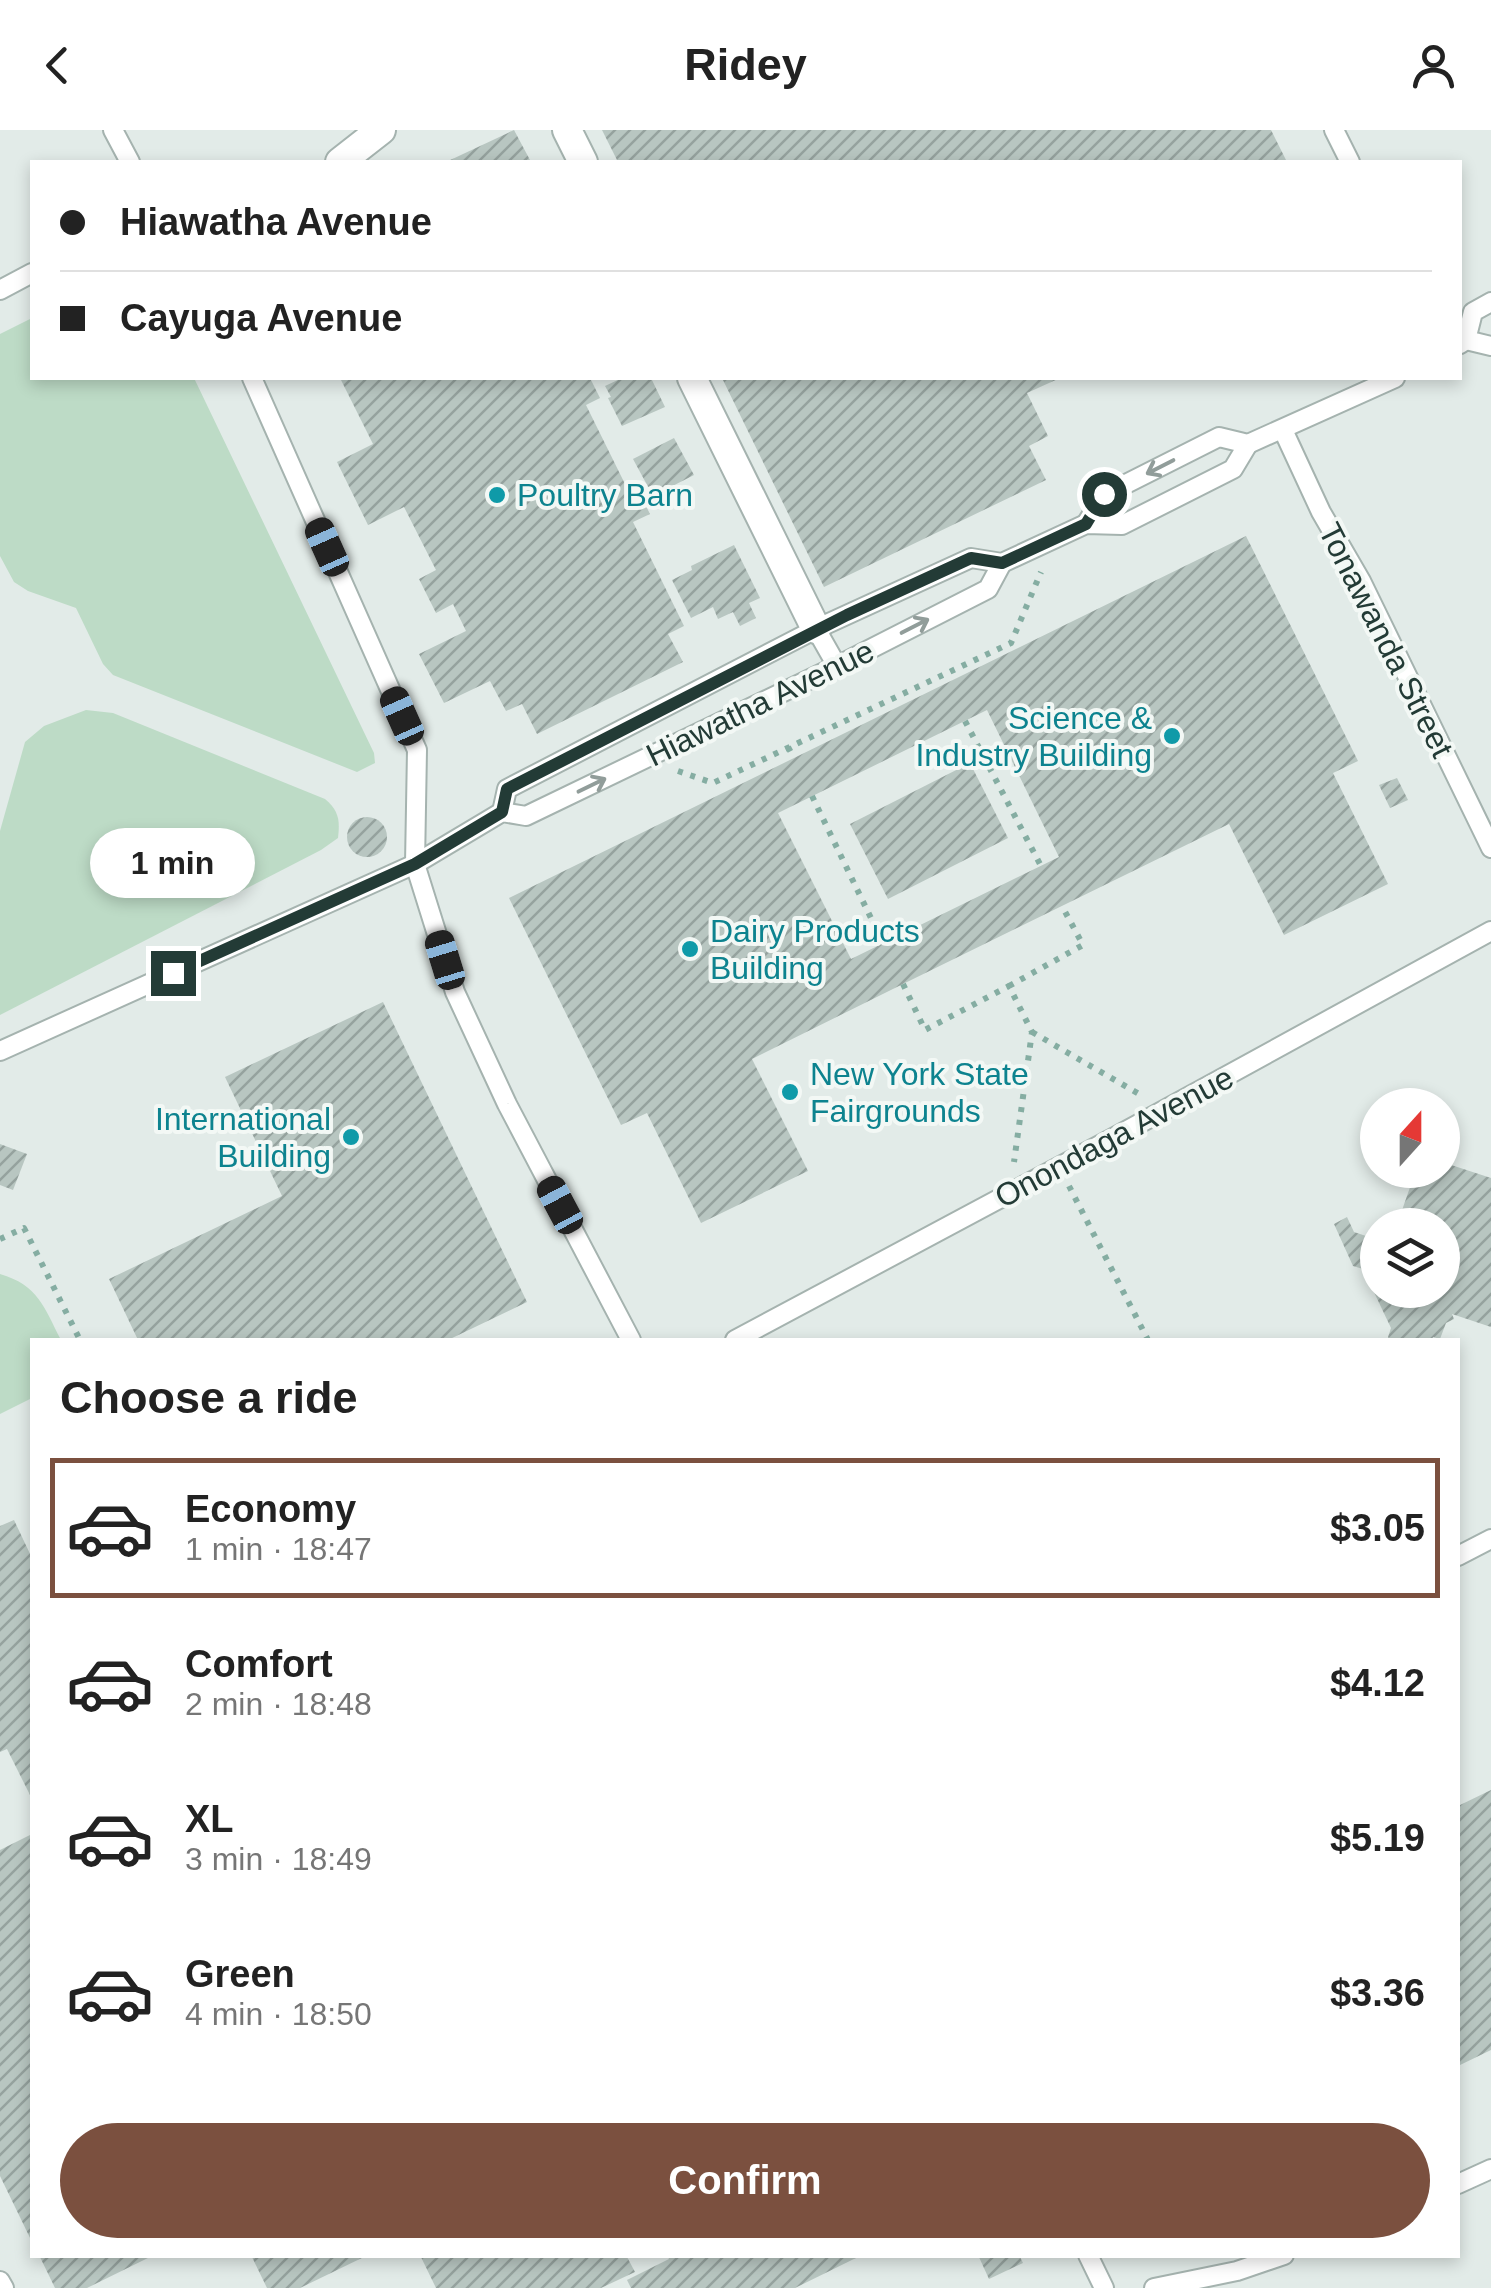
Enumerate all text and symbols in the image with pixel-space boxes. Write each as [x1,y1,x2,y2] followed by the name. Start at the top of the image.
[30,38,85,93] icon: back
[1406,38,1461,93] icon: person
[684,39,807,90] text: Ridey
[120,201,432,243] text: Hiawatha Avenue
[120,297,402,339] text: Cayuga Avenue
[1145,458,1175,477] one-way arrow
[1082,472,1127,517] route start
[517,477,693,513] place label: Poultry Barn
[486,484,508,506] marker: Poultry Barn
[301,513,353,581] car
[1311,517,1461,763] street label: Tonawanda Street
[900,616,930,635] one-way arrow
[640,632,880,774] street label: Hiawatha Avenue
[376,682,428,750] car
[915,700,1152,773] place label: Science & Industry Building
[1161,725,1183,747] marker: Science & Industry Building
[576,774,606,793] one-way arrow
[90,828,256,898] callout: 1 min
[131,845,214,881] text: 1 min
[710,913,920,986] place label: Dairy Products Building
[422,927,468,993] car
[679,938,701,960] marker: Dairy Products Building
[151,951,196,996] route end
[810,1056,1029,1129] place label: New York State Fairgrounds
[989,1059,1239,1215] street label: Onondaga Avenue
[779,1081,801,1103] marker: New York State Fairgrounds
[1360,1088,1460,1188] north arrow
[1360,1088,1460,1308] map controls
[155,1101,331,1174] place label: International Building
[340,1126,362,1148] marker: International Building
[533,1171,587,1239] car
[1360,1208,1460,1308] button: layers
[60,1372,358,1423] text: Choose a ride
[65,1483,155,1573] icon: car
[185,1488,356,1530] text: Economy
[1330,1507,1425,1549] text: $3.05
[185,1531,372,1567] text: 1 min · 18:47
[65,1638,155,1728] icon: car
[185,1643,333,1685] text: Comfort
[1330,1662,1425,1704] text: $4.12
[185,1686,372,1722] text: 2 min · 18:48
[65,1793,155,1883] icon: car
[185,1798,234,1840] text: XL
[1330,1817,1425,1859] text: $5.19
[185,1841,372,1877] text: 3 min · 18:49
[65,1948,155,2038] icon: car
[185,1953,295,1995] text: Green
[1330,1972,1425,2014] text: $3.36
[185,1996,372,2032] text: 4 min · 18:50
[60,2123,1430,2238] button: Confirm

